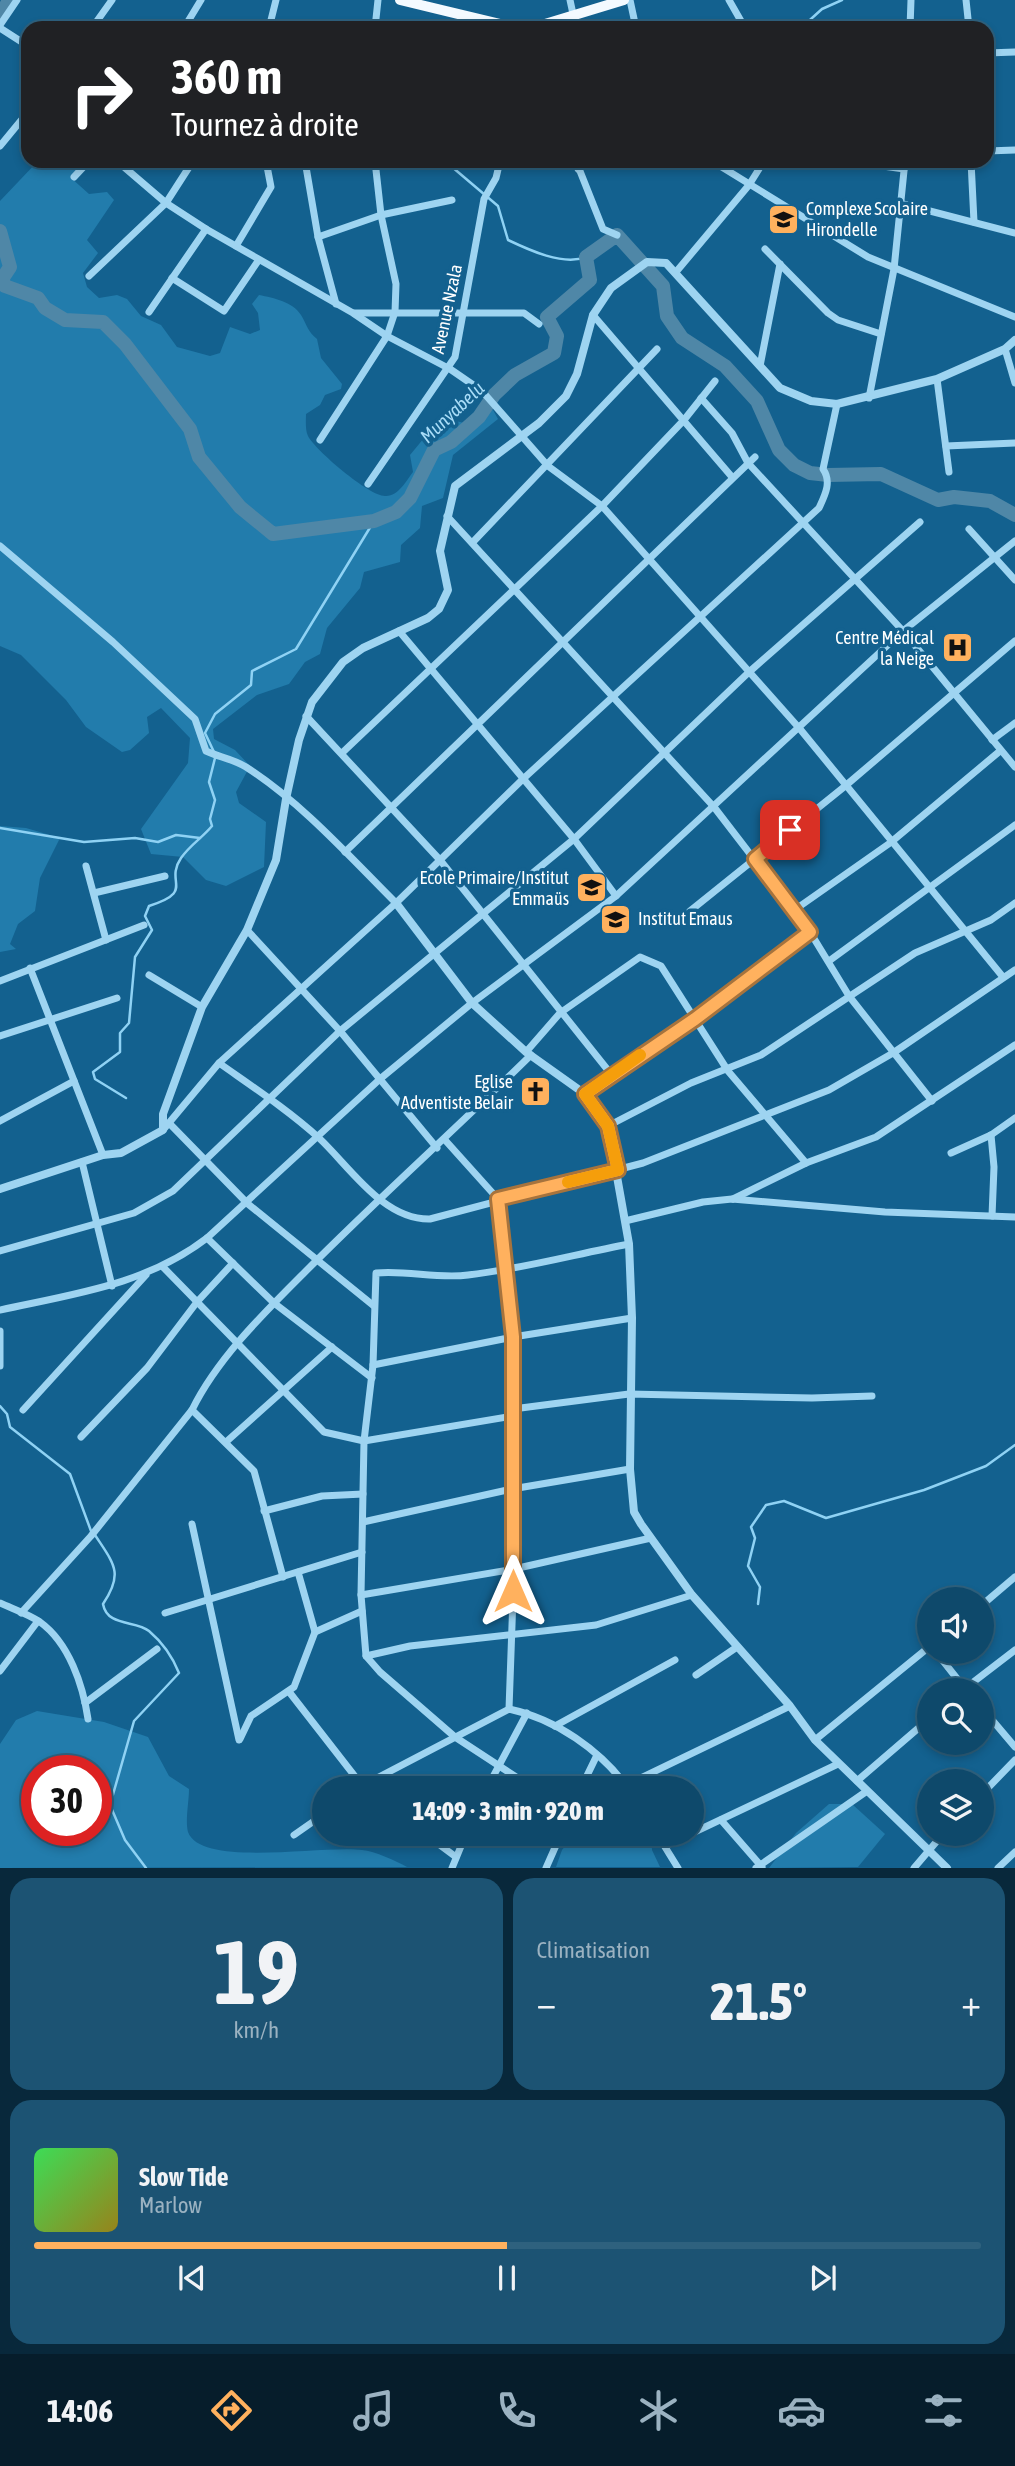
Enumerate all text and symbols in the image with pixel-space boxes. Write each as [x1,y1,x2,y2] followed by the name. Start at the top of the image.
[171,48,282,104] text: 360 m
[56,49,147,140] icon: right
[171,106,359,143] text: Tournez à droite
[806,198,928,240] place label: Complexe Scolaire Hirondelle
[766,202,800,236] school or university icon: Complexe Scolaire Hirondelle
[427,262,466,356] street label: Avenue Nzala
[415,377,489,447] water label: Munyabelu
[835,627,934,669] place label: Centre Médical la Neige
[940,631,974,665] hospital icon: Centre Médical la Neige
[760,800,820,860] pin
[771,811,809,849] icon: arrive
[420,867,569,909] place label: Ecole Primaire/Institut Emmaüs
[575,871,609,905] school or university icon: Ecole Primaire/Institut Emmaüs
[598,902,632,936] school or university icon: Institut Emaus
[638,908,733,929] place label: Institut Emaus
[401,1071,514,1113] place label: Eglise Adventiste Belair
[519,1075,553,1109] church icon: Eglise Adventiste Belair
[476,1554,550,1628] position arrow
[917,1587,994,1846] map controls
[917,1587,994,1664] button: sound
[917,1678,994,1755] button: search
[21,1755,112,1846] speed limit sign: 30
[917,1769,994,1846] button: layers
[412,1796,604,1826] text: 14:09 · 3 min · 920 m
[213,1919,299,2023] text: 19
[537,1937,650,1963] text: Climatisation
[710,1971,807,2031] text: 21.5°
[537,1981,556,2024] text: −
[961,1981,981,2024] text: +
[233,2017,279,2043] text: km/h
[139,2162,229,2192] text: Slow Tide
[139,2192,202,2218] text: Marlow
[173,2259,211,2297] icon: previous
[488,2259,526,2297] icon: pause
[804,2259,842,2297] icon: next
[207,2386,256,2435] icon: directions
[349,2386,398,2435] icon: music
[492,2386,541,2435] icon: phone
[634,2386,683,2435] icon: climate
[777,2386,826,2435] icon: car
[919,2386,968,2435] icon: filters
[47,2392,113,2429] text: 14:06

